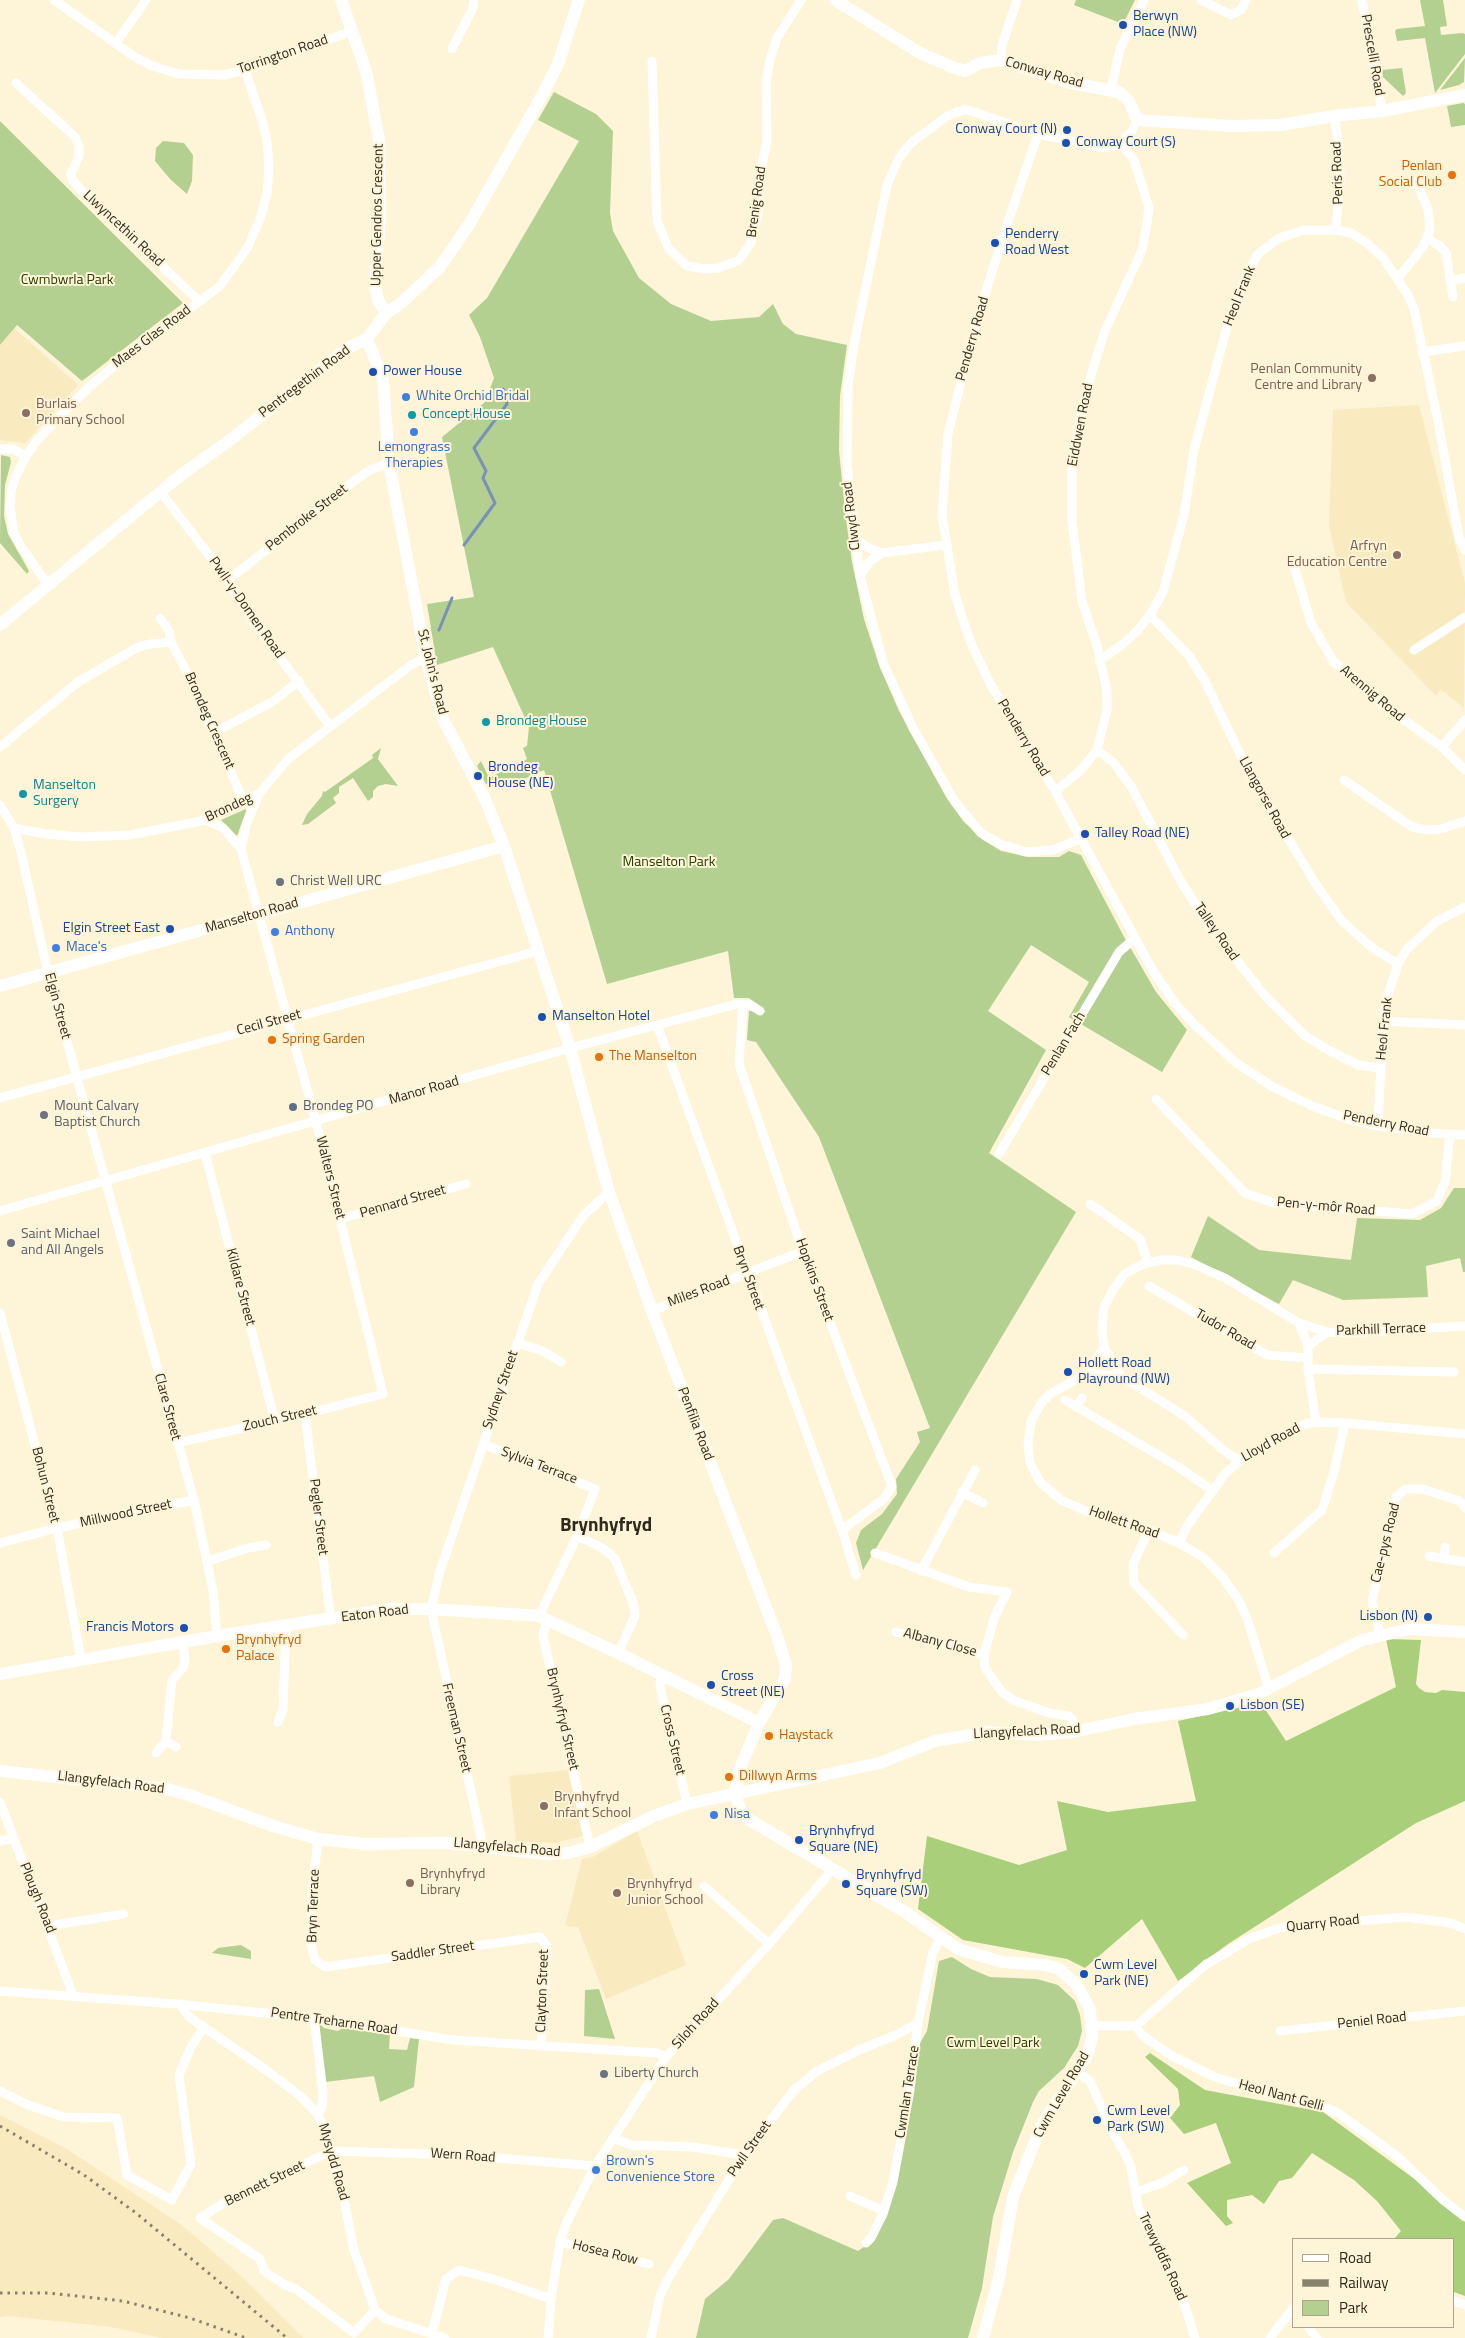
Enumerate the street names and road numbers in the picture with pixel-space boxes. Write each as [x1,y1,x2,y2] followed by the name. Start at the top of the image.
[1357,13,1387,97] street label: Prescelli Road
[236,32,330,78] street label: Torrington Road
[1003,54,1085,92] street label: Conway Road
[1329,141,1347,205] street label: Peris Road
[368,144,388,286] street label: Upper Gendros Crescent
[744,165,770,239] street label: Brenig Road
[79,187,167,271] street label: Llwyncethin Road
[1220,264,1260,328] street label: Heol Frank
[953,295,993,383] street label: Penderry Road
[109,302,195,372] street label: Maes Glas Road
[256,342,354,422] street label: Pentregethin Road
[1065,382,1097,468] street label: Eiddwen Road
[263,481,351,555] street label: Pembroke Street
[839,481,865,551] street label: Clwyd Road
[205,554,287,662] street label: Pwll-y-Domen Road
[413,628,451,716] street label: St. John's Road
[1336,662,1408,726] street label: Arennig Road
[180,670,238,772] street label: Brondeg Crescent
[993,696,1053,780] street label: Penderry Road
[1235,754,1293,842] street label: Llangorse Road
[203,790,255,826] street label: Brondeg
[203,895,301,937] street label: Manselton Road
[1190,900,1242,964] street label: Talley Road
[40,971,74,1041] street label: Elgin Street
[1373,997,1397,1061] street label: Heol Frank
[235,1006,303,1040] street label: Cecil Street
[1038,1009,1090,1079] street label: Penlan Fach
[387,1073,461,1109] street label: Manor Road
[1342,1107,1430,1141] street label: Penderry Road
[312,1135,348,1221] street label: Walters Street
[358,1182,448,1222] street label: Pennard Street
[1276,1194,1376,1220] street label: Pen-y-môr Road
[791,1236,837,1324] street label: Hopkins Street
[729,1244,767,1312] street label: Bryn Street
[222,1246,258,1328] street label: Kildare Street
[666,1273,732,1311] street label: Miles Road
[1192,1306,1258,1354] street label: Tudor Road
[1336,1320,1426,1340] street label: Parkhill Terrace
[480,1349,522,1431] street label: Sydney Street
[150,1372,184,1442] street label: Clare Street
[673,1385,717,1463] street label: Penfilia Road
[242,1402,318,1436] street label: Zouch Street
[1239,1420,1303,1466] street label: Lloyd Road
[499,1444,579,1488] street label: Sylvia Terrace
[27,1445,63,1525] street label: Bohun Street
[305,1478,331,1556] street label: Pegler Street
[79,1496,173,1532] street label: Millwood Street
[1368,1501,1404,1585] street label: Cae-pys Road
[1087,1503,1161,1543] street label: Hollett Road
[340,1602,410,1626] street label: Eaton Road
[902,1625,978,1661] street label: Albany Close
[542,1666,582,1772] street label: Brynhyfryd Street
[438,1682,474,1774] street label: Freeman Street
[656,1703,688,1777] street label: Cross Street
[973,1721,1081,1743] street label: Llangyfelach Road
[57,1768,165,1798] street label: Llangyfelach Road
[453,1835,561,1861] street label: Llangyfelach Road
[15,1860,59,1936] street label: Plough Road
[304,1869,324,1943] street label: Bryn Terrace
[1286,1912,1360,1936] street label: Quarry Road
[390,1938,476,1966] street label: Saddler Street
[533,1949,553,2033] street label: Clayton Street
[669,1995,723,2053] street label: Siloh Road
[270,2005,398,2039] street label: Pentre Treharne Road
[1337,2009,1407,2033] street label: Peniel Road
[892,2044,924,2140] street label: Cwmlan Terrace
[1031,2049,1093,2141] street label: Cwm Level Road
[1237,2077,1325,2115] street label: Heol Nant Gelli
[725,2118,775,2180] street label: Pwll Street
[314,2121,352,2203] street label: Mysydd Road
[430,2145,496,2167] street label: Wern Road
[222,2157,308,2211] street label: Bennett Street
[1134,2210,1190,2304] street label: Trewyddfa Road
[570,2237,640,2269] street label: Hosea Row

